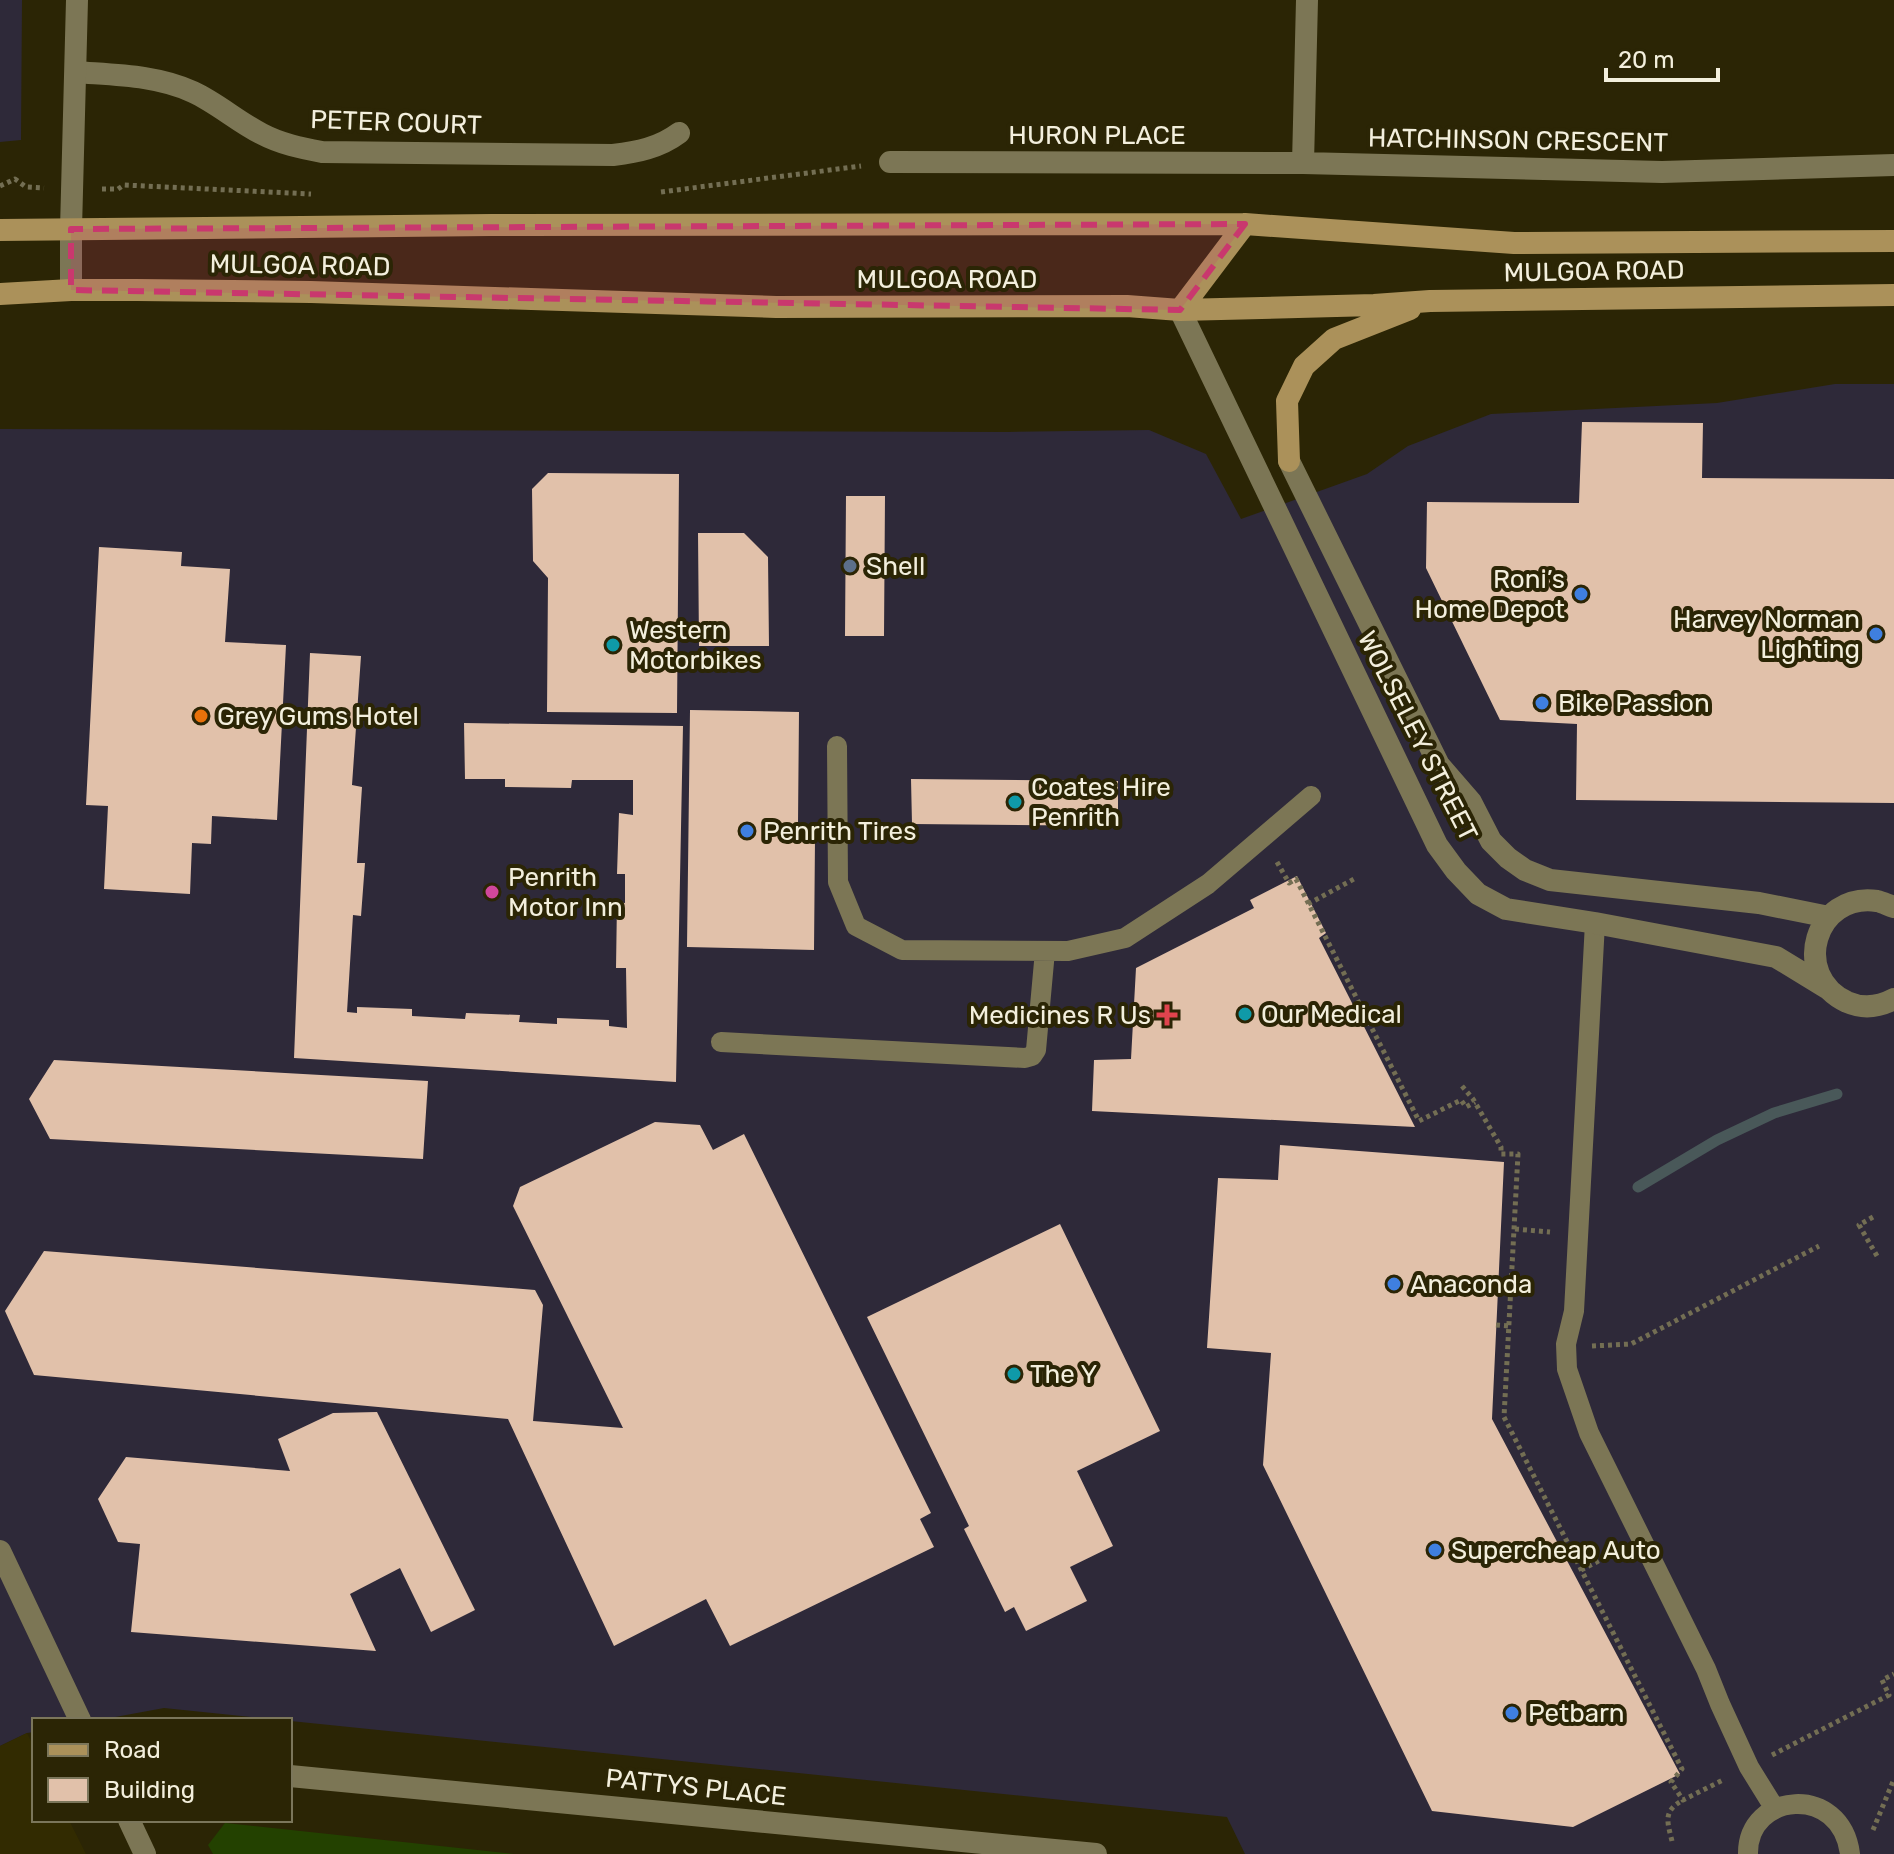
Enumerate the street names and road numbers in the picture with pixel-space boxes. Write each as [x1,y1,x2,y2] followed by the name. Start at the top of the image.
[310,104,482,141] street label: PETER COURT
[1008,120,1186,151] street label: HURON PLACE
[1368,122,1668,159] street label: HATCHINSON CRESCENT
[209,248,391,283] street label: MULGOA ROAD
[1503,254,1685,289] street label: MULGOA ROAD
[857,264,1037,295] street label: MULGOA ROAD
[1351,626,1484,847] street label: WOLSELEY STREET
[604,1763,788,1812] street label: PATTYS PLACE

